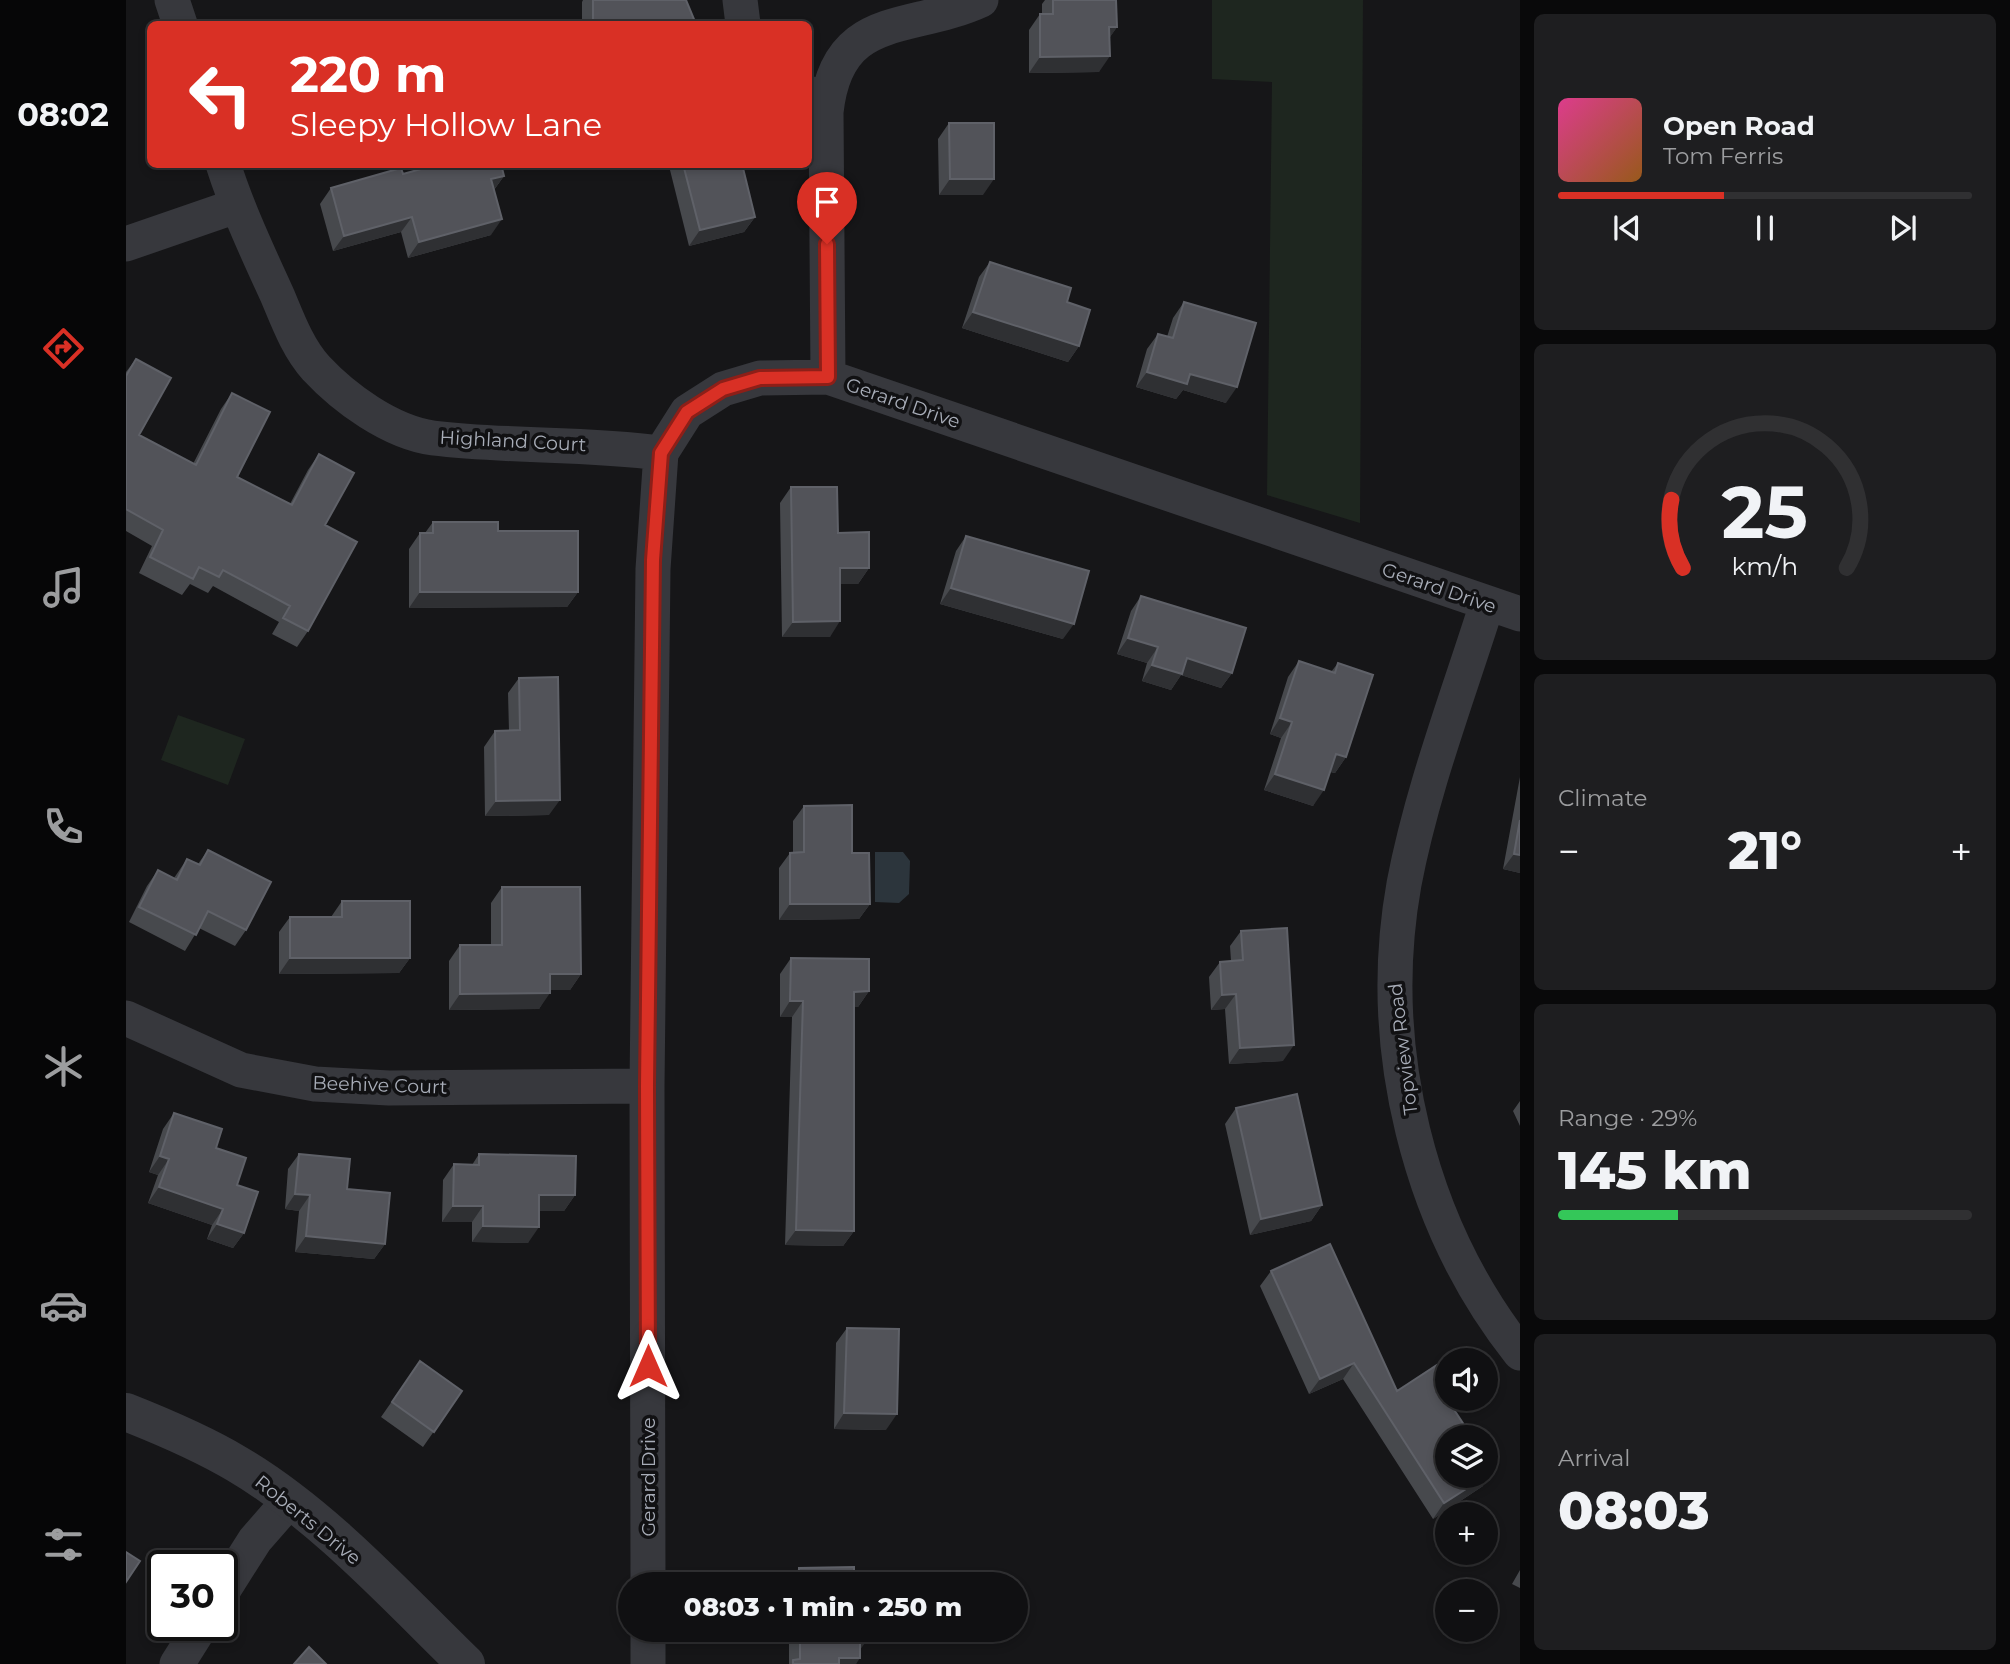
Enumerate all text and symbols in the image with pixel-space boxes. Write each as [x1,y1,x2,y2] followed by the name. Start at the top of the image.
[290,45,446,104] text: 220 m
[175,49,266,140] icon: left
[17,95,109,134] text: 08:02
[290,105,602,144] text: Sleepy Hollow Lane
[1663,110,1815,142] text: Open Road
[1663,142,1783,170] text: Tom Ferris
[797,172,857,244] pin
[808,183,846,221] icon: arrive
[1608,209,1646,247] icon: previous
[1746,209,1784,247] icon: pause
[1884,209,1922,247] icon: next
[39,324,88,373] icon: directions
[843,373,963,433] street label: Gerard Drive
[439,426,587,456] street label: Highland Court
[1722,468,1808,556] text: 25
[1732,551,1798,581] text: km/h
[1379,558,1499,618] street label: Gerard Drive
[39,563,88,612] icon: music
[1558,784,1647,812] text: Climate
[39,802,88,851] icon: phone
[1728,819,1802,882] text: 21°
[1558,828,1580,875] text: −
[1950,828,1972,875] text: +
[1384,982,1422,1116] street label: Topview Road
[39,1042,88,1091] icon: climate
[312,1071,448,1099] street label: Beehive Court
[1558,1104,1697,1132] text: Range · 29%
[1558,1139,1752,1202] text: 145 km
[39,1281,88,1330] icon: car
[611,1329,685,1403] position arrow
[1435,1348,1498,1642] map controls
[1435,1348,1498,1411] button: sound
[637,1417,660,1537] street label: Gerard Drive
[1435,1425,1498,1488] button: layers
[1558,1444,1631,1472] text: Arrival
[250,1470,366,1570] street label: Roberts Drive
[1558,1479,1710,1542] text: 08:03
[1435,1502,1498,1565] button: +
[39,1520,88,1569] icon: filters
[147,1550,238,1641] speed limit sign: 30
[1435,1579,1498,1642] button: −
[684,1591,962,1623] text: 08:03 · 1 min · 250 m

